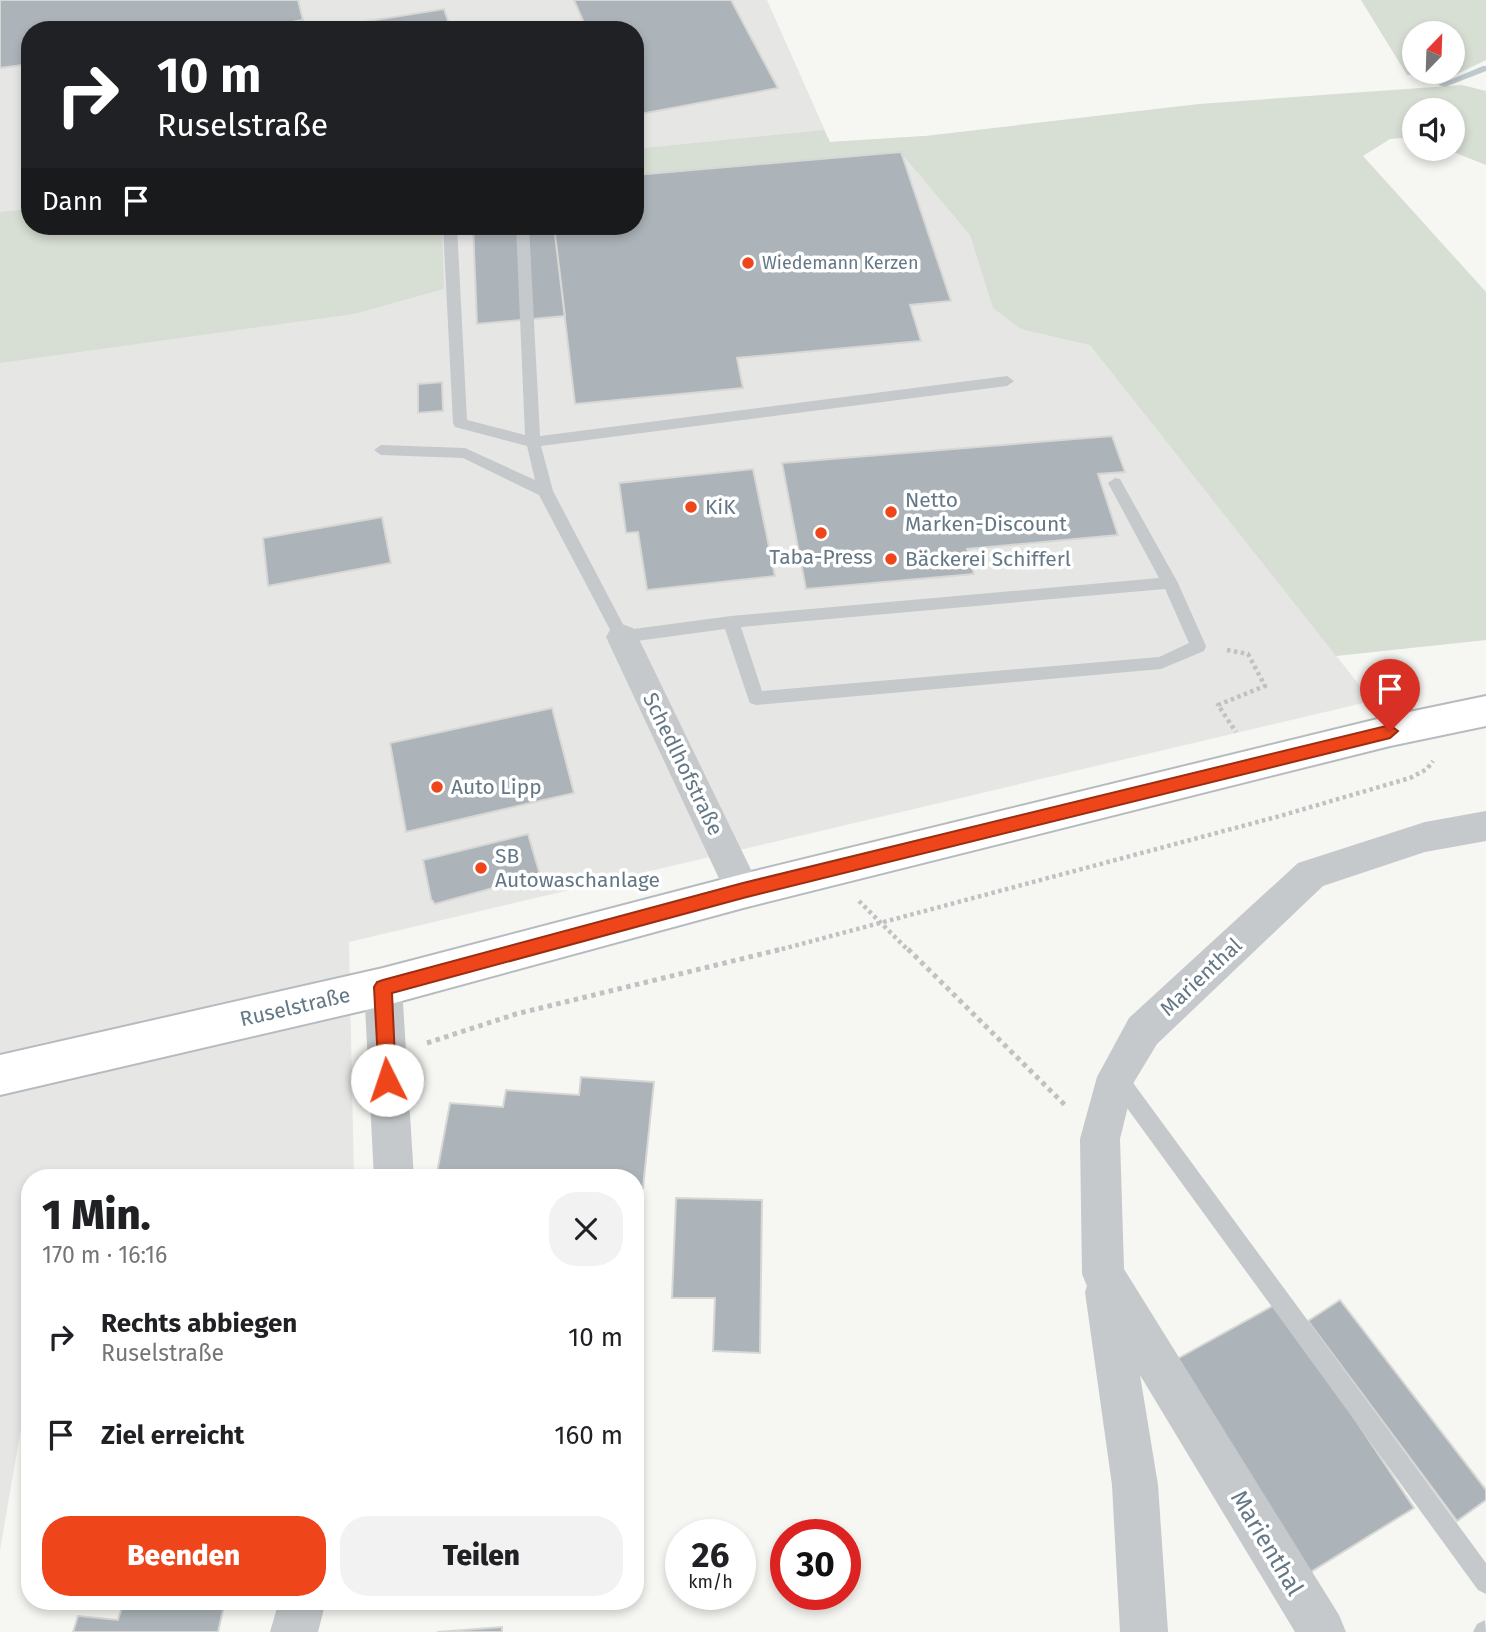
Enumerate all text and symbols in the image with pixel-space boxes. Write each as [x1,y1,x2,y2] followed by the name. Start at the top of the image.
[1402,21,1465,84] north arrow
[1402,21,1465,161] map controls
[157,46,261,105] text: 10 m
[42,49,133,140] icon: right
[1402,98,1465,161] button: sound
[157,106,328,144] text: Ruselstraße
[117,182,155,220] icon: arrive
[42,186,103,217] text: Dann
[762,252,918,274] place label: Wiedemann Kerzen
[740,255,756,271] marker: Wiedemann Kerzen
[905,487,1067,537] place label: Netto Marken-Discount
[705,494,736,520] place label: KiK
[683,499,699,515] marker: KiK
[883,504,899,520] marker: Netto Marken-Discount
[813,525,829,541] marker: Taba-Press
[769,544,873,570] place label: Taba-Press
[905,546,1071,572] place label: Bäckerei Schifferl
[883,551,899,567] marker: Bäckerei Schifferl
[1360,659,1420,731] pin
[1371,670,1409,708] icon: arrive
[637,688,729,840] street label: Schedlhofstraße
[451,774,542,800] place label: Auto Lipp
[429,779,445,795] marker: Auto Lipp
[495,843,660,893] place label: SB Autowaschanlage
[473,860,489,876] marker: SB Autowaschanlage
[1155,932,1247,1022] street label: Marienthal
[237,982,353,1032] street label: Ruselstraße
[350,1043,424,1117] position arrow
[42,1190,151,1240] text: 1 Min.
[549,1192,623,1266] button: close
[42,1241,167,1269] text: 170 m · 16:16
[101,1308,297,1339] text: Rechts abbiegen
[42,1318,80,1356] icon: right
[568,1322,623,1353] text: 10 m
[101,1339,224,1367] text: Ruselstraße
[42,1416,80,1454] icon: arrive
[101,1420,244,1451] text: Ziel erreicht
[554,1420,623,1451] text: 160 m
[1225,1485,1309,1601] street label: Marienthal
[42,1516,326,1596] button: Beenden
[340,1516,623,1596] button: Teilen
[770,1519,861,1610] speed limit sign: 30
[692,1534,729,1576] text: 26
[688,1571,733,1593] text: km/h

